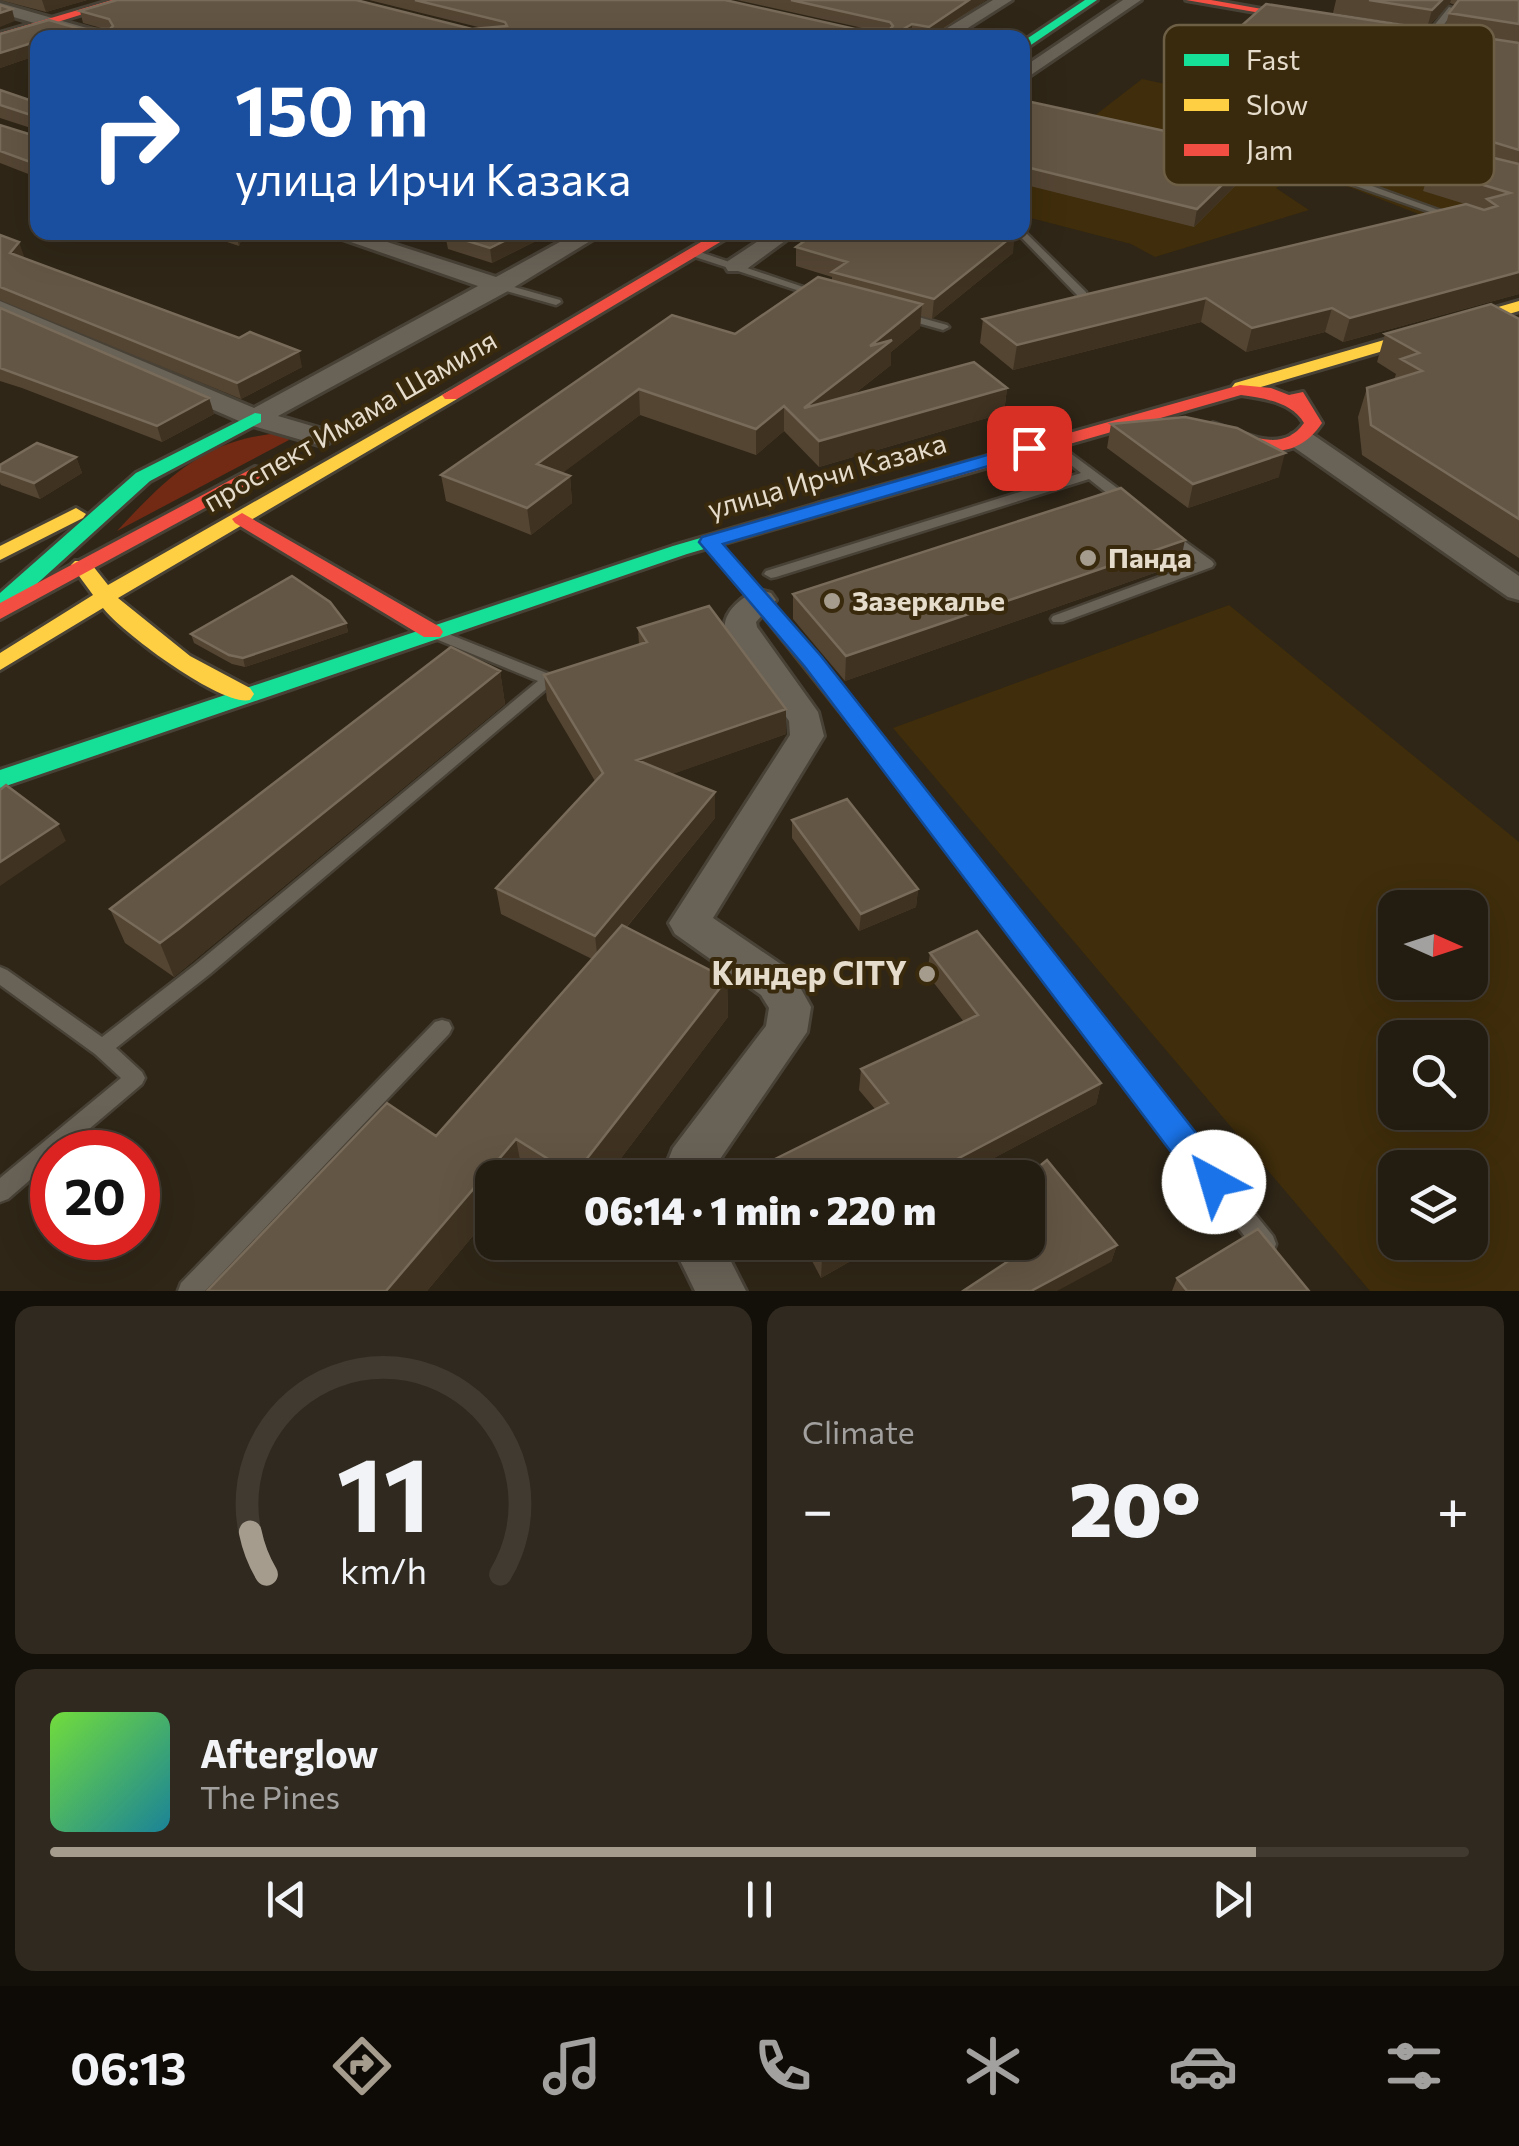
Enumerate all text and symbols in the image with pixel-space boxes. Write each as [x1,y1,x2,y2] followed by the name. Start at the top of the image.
[1164,25,1494,185] legend
[1246,42,1300,76] text: Fast
[235,65,428,150] text: 150 m
[70,70,200,200] icon: right
[1246,87,1308,121] text: Slow
[1246,132,1293,166] text: Jam
[235,150,631,205] text: улица Ирчи Казака
[197,322,502,518] street label: проспект Имама Шамиля
[987,406,1072,491] pin
[1002,421,1057,476] icon: arrive
[704,425,950,525] street label: улица Ирчи Казака
[1108,540,1192,574] place label: Панда
[1077,547,1099,569] marker: Панда
[852,583,1005,617] place label: Зазеркалье
[821,590,843,612] marker: Зазеркалье
[1378,890,1488,1000] north arrow
[1378,890,1488,1260] map controls
[712,952,907,992] place label: Киндер CITY
[916,963,938,985] marker: Киндер CITY
[1378,1020,1488,1130] button: search
[30,1130,160,1260] speed limit sign: 20
[1162,1130,1266,1234] position arrow
[1378,1150,1488,1260] button: layers
[584,1186,936,1233] text: 06:14 · 1 min · 220 m
[802,1411,915,1451] text: Climate
[336,1426,431,1553] text: 11
[1069,1461,1201,1552] text: 20°
[802,1474,833,1541] text: −
[1437,1474,1469,1541] text: +
[340,1548,427,1591] text: km/h
[200,1729,378,1776] text: Afterglow
[200,1776,340,1816] text: The Pines
[259,1872,314,1927] icon: previous
[732,1872,787,1927] icon: pause
[1205,1872,1260,1927] icon: next
[327,2031,397,2101] icon: directions
[537,2031,607,2101] icon: music
[748,2031,818,2101] icon: phone
[958,2031,1028,2101] icon: climate
[1168,2031,1238,2101] icon: car
[1379,2031,1449,2101] icon: filters
[70,2039,186,2094] text: 06:13

